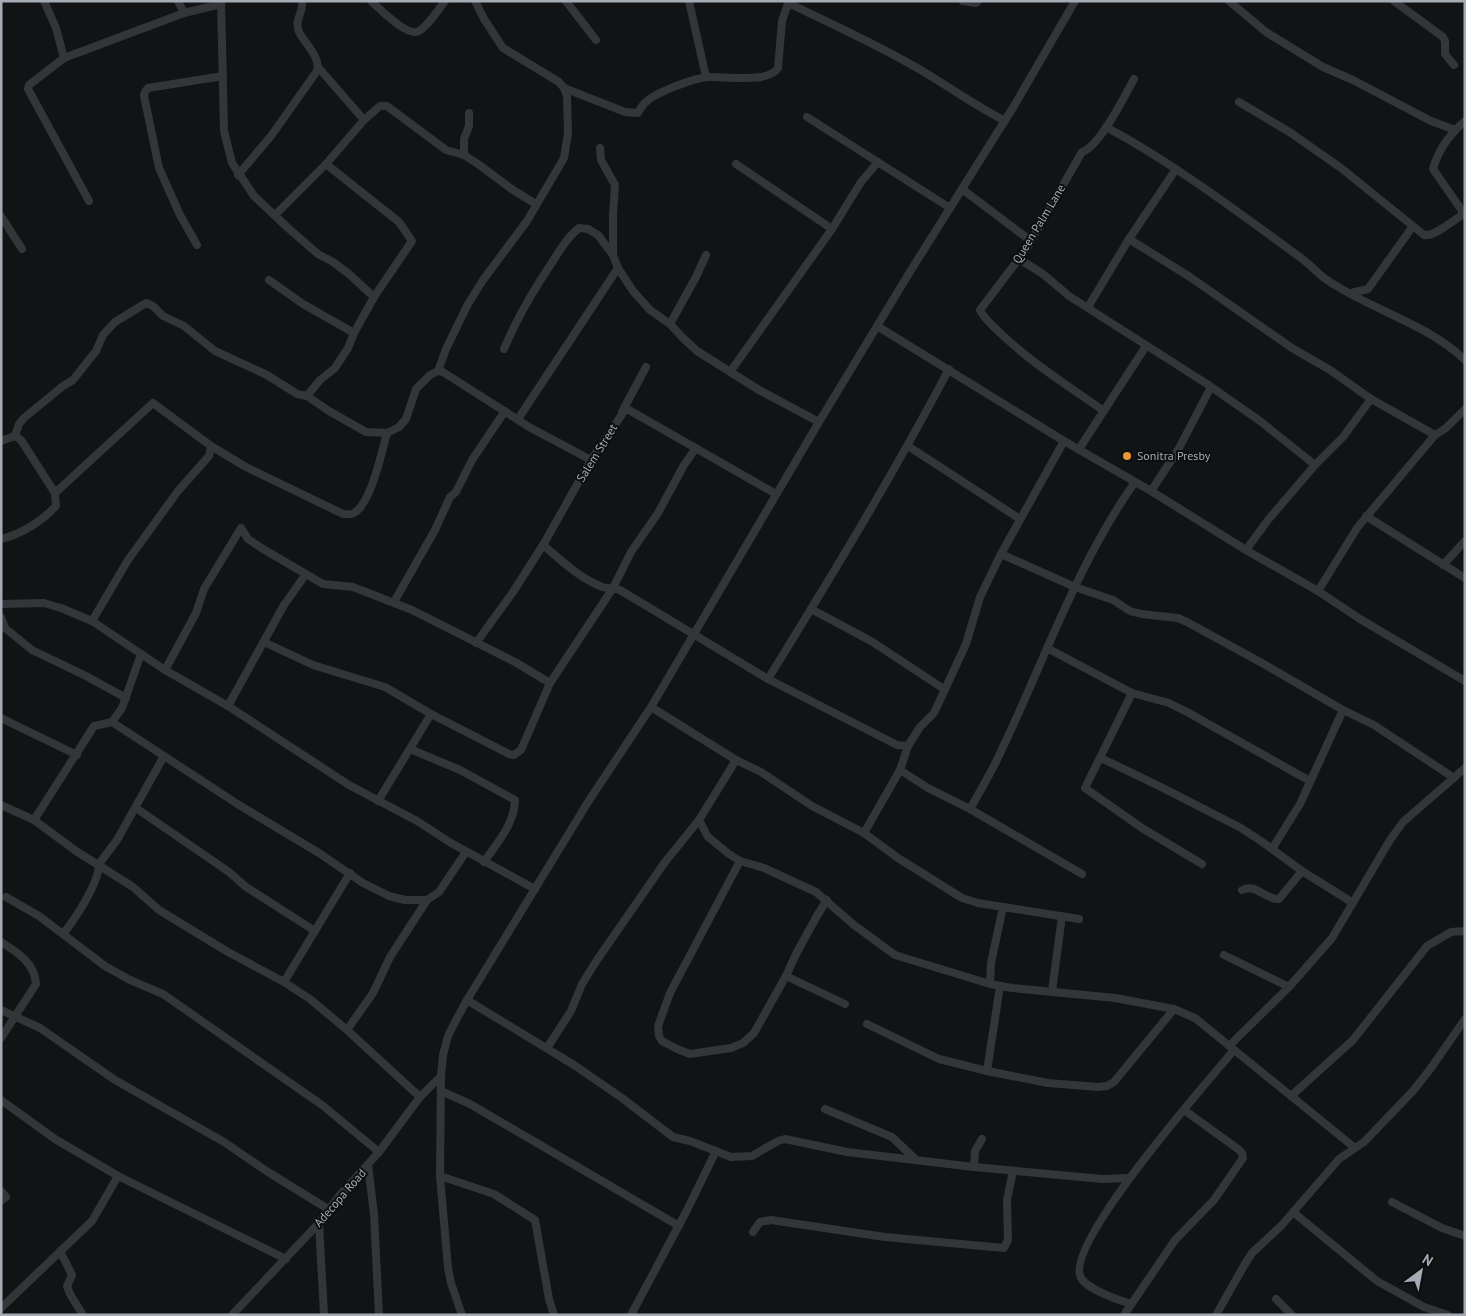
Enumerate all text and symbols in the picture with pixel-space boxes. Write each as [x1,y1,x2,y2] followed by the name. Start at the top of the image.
[1009,181,1068,266] street label: Queen Palm Lane
[573,421,620,484] street label: Salem Street
[1137,448,1211,463] place label: Sonitra Presby
[1121,450,1133,462] marker: Sonitra Presby
[310,1166,369,1230] street label: Adecopa Road
[1396,1246,1446,1296] north arrow
[1419,1250,1437,1270] text: N

